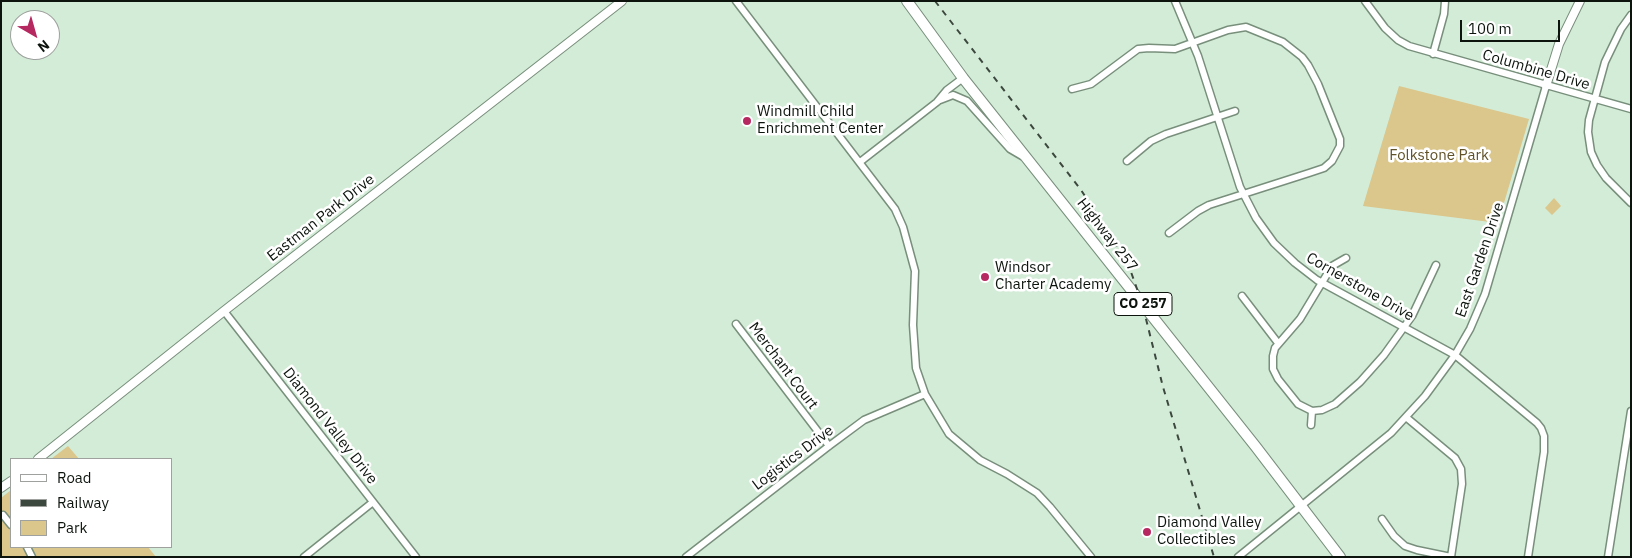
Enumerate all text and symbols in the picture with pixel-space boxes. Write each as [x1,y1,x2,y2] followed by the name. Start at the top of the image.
[10,10,60,60] north arrow
[1462,10,1562,42] scale bar
[1468,19,1512,38] text: 100 m
[34,36,53,56] text: N
[1480,46,1592,94] street label: Columbine Drive
[757,103,883,138] place label: Windmill Child Enrichment Center
[741,115,753,127] marker: Windmill Child Enrichment Center
[1389,147,1489,165] park label: Folkstone Park
[264,171,378,265] street label: Eastman Park Drive
[1073,195,1141,275] street label: Highway 257
[1452,200,1508,320] street label: East Garden Drive
[1303,249,1417,325] street label: Cornerstone Drive
[995,259,1111,294] place label: Windsor Charter Academy
[979,271,991,283] marker: Windsor Charter Academy
[1114,292,1172,316] road number: CO 257
[744,319,822,413] street label: Merchant Court
[279,364,381,488] street label: Diamond Valley Drive
[749,422,837,494] street label: Logistics Drive
[10,458,172,548] legend
[57,468,92,487] text: Road
[57,493,109,512] text: Railway
[1157,514,1262,549] place label: Diamond Valley Collectibles
[57,518,87,537] text: Park
[1141,526,1153,538] marker: Diamond Valley Collectibles

